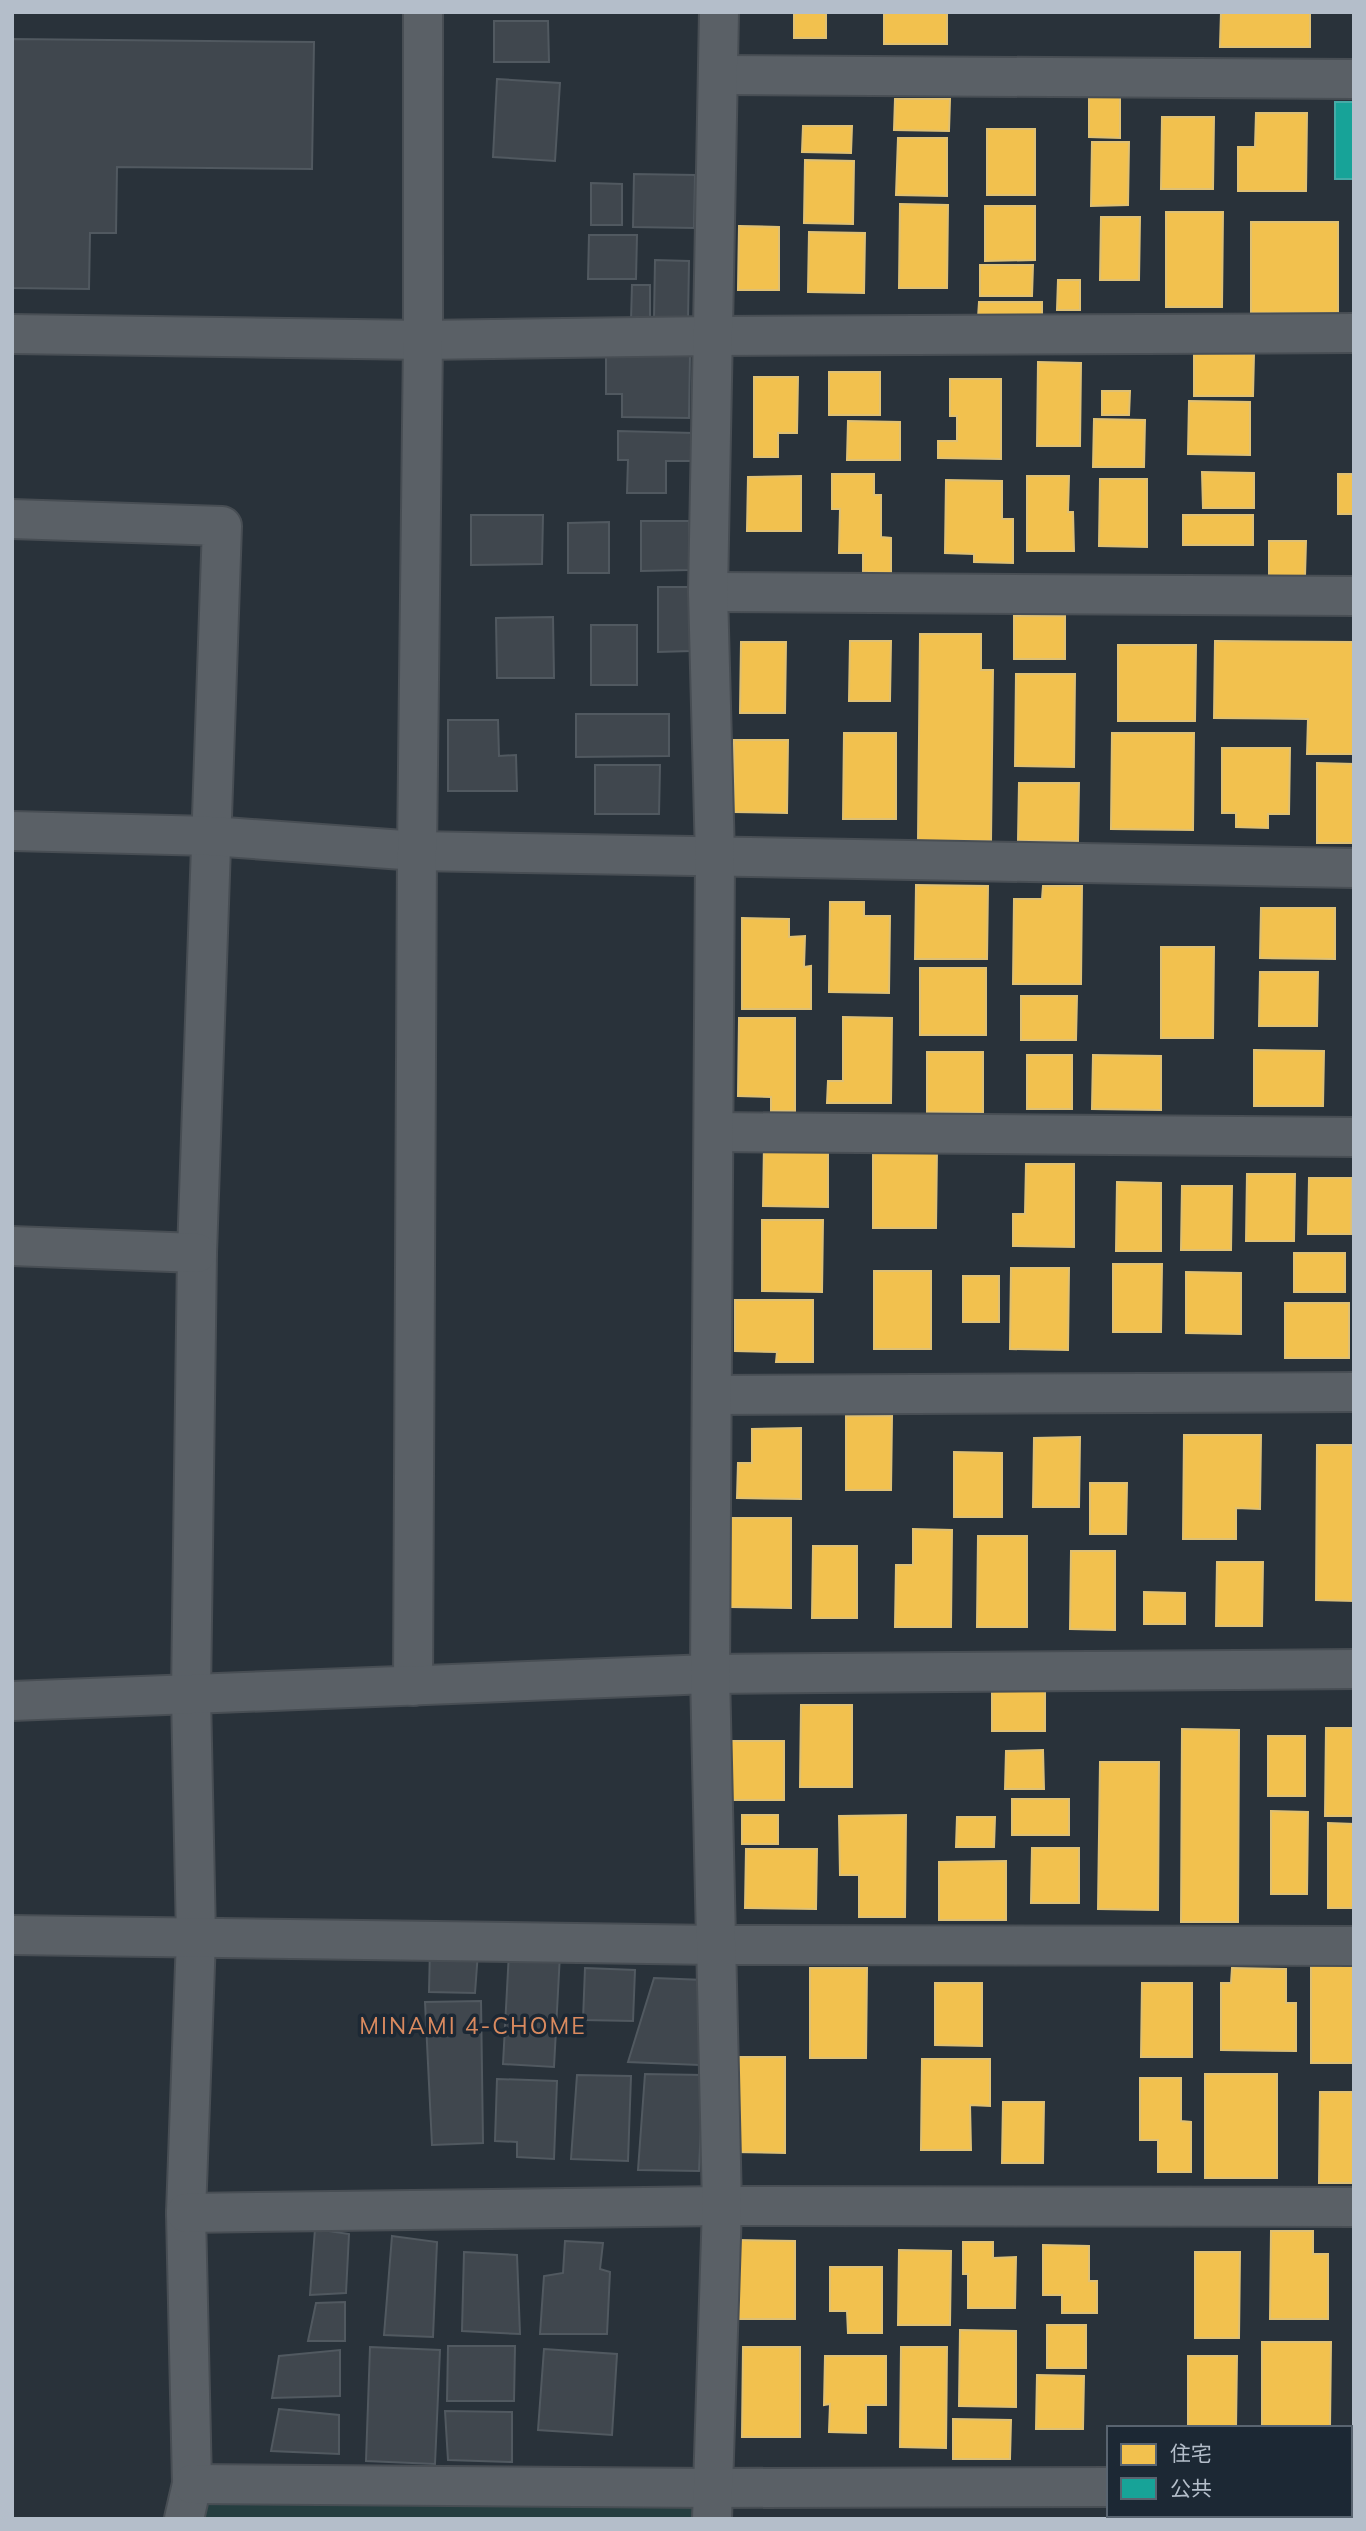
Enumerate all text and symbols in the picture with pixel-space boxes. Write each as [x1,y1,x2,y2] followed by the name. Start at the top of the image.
[359,2011,587,2040] district label: MINAMI 4-CHOME
[1107,2426,1352,2517] legend
[1170,2440,1212,2466] text: 住宅
[1170,2475,1212,2501] text: 公共

